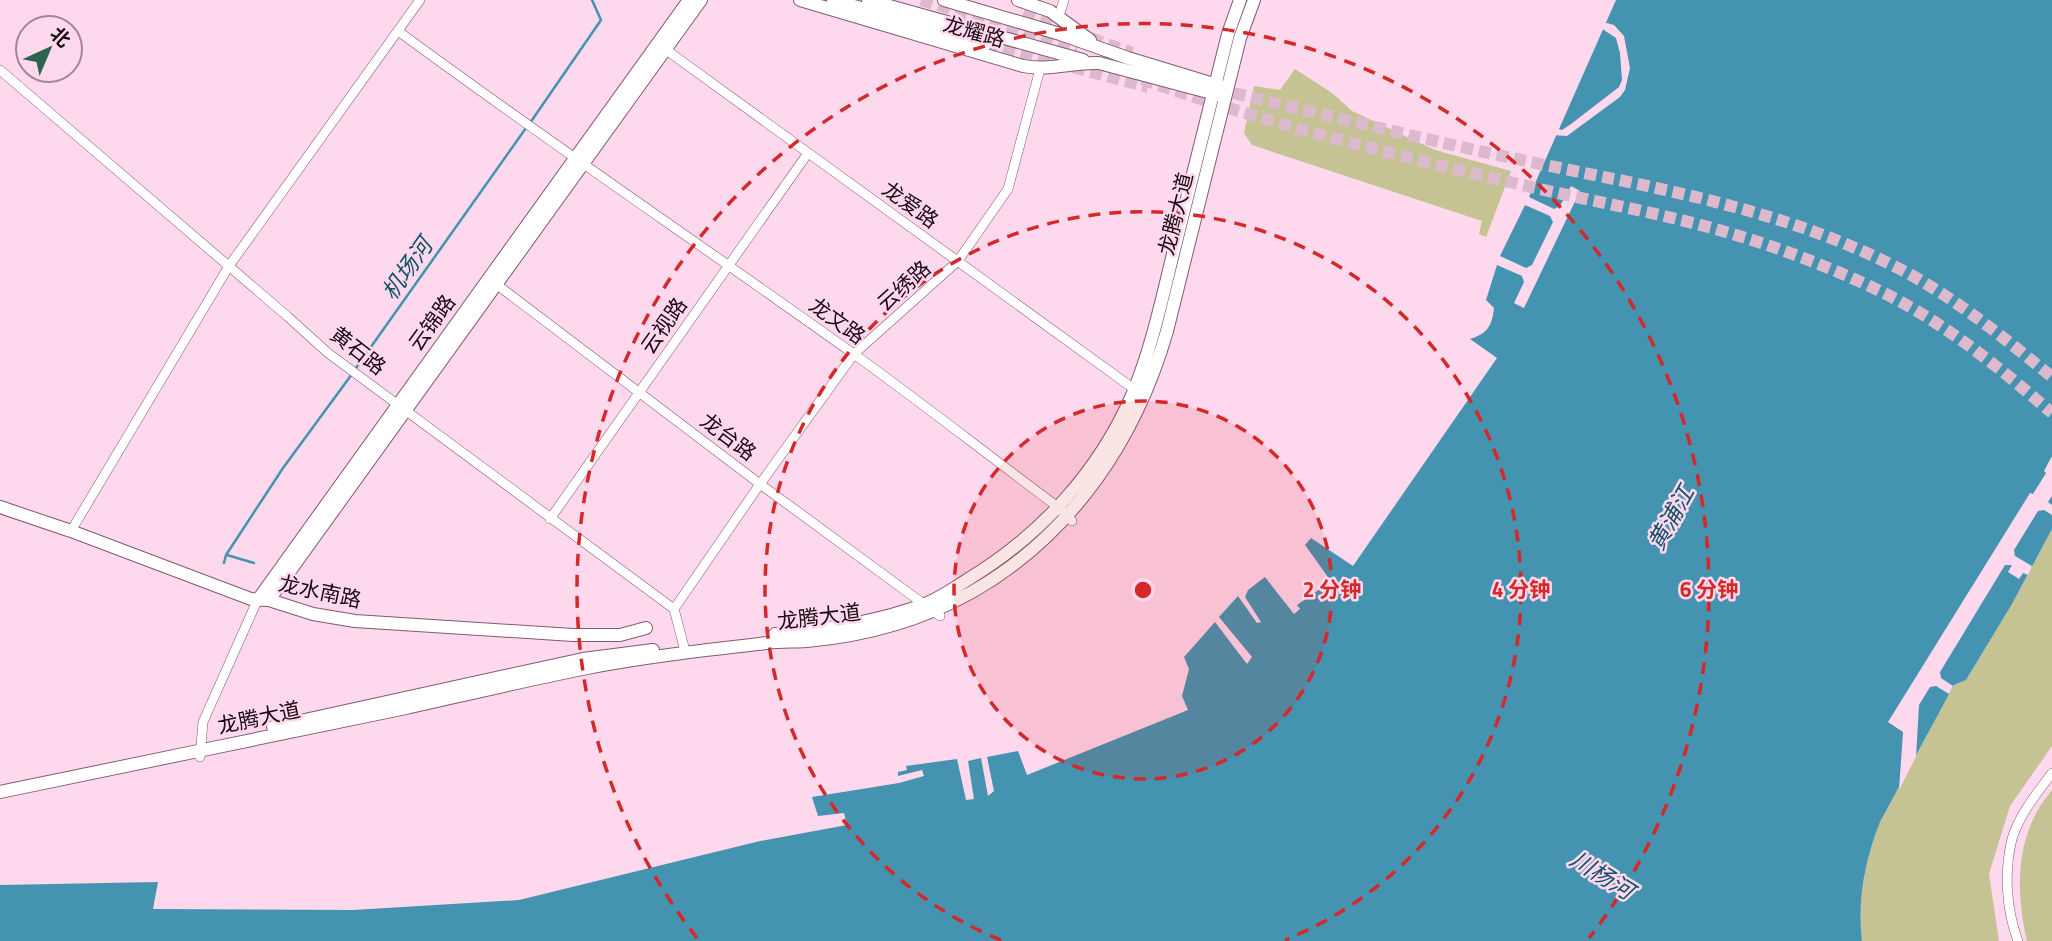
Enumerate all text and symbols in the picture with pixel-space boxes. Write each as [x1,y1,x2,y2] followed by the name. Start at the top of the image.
[940,7,1009,55] street label: 龙耀路
[14,14,84,84] north arrow
[44,19,78,53] text: 北
[1149,169,1201,258] street label: 龙腾大道
[876,173,945,236] street label: 龙爱路
[372,227,443,307] water label: 机场河
[869,252,937,318] street label: 云绣路
[400,288,463,357] street label: 云锦路
[803,289,872,352] street label: 龙文路
[632,290,694,360] street label: 云视路
[324,318,393,382] street label: 黄石路
[694,404,763,468] street label: 龙台路
[1639,476,1704,556] water label: 黄浦江
[276,567,365,615] street label: 龙水南路
[1303,573,1361,605] text: 2 分钟
[1492,573,1550,605] text: 4 分钟
[1680,573,1738,605] text: 6 分钟
[1131,578,1155,602] centre of rings
[775,595,863,637] street label: 龙腾大道
[214,693,303,741] street label: 龙腾大道
[1564,841,1644,910] water label: 川杨河

